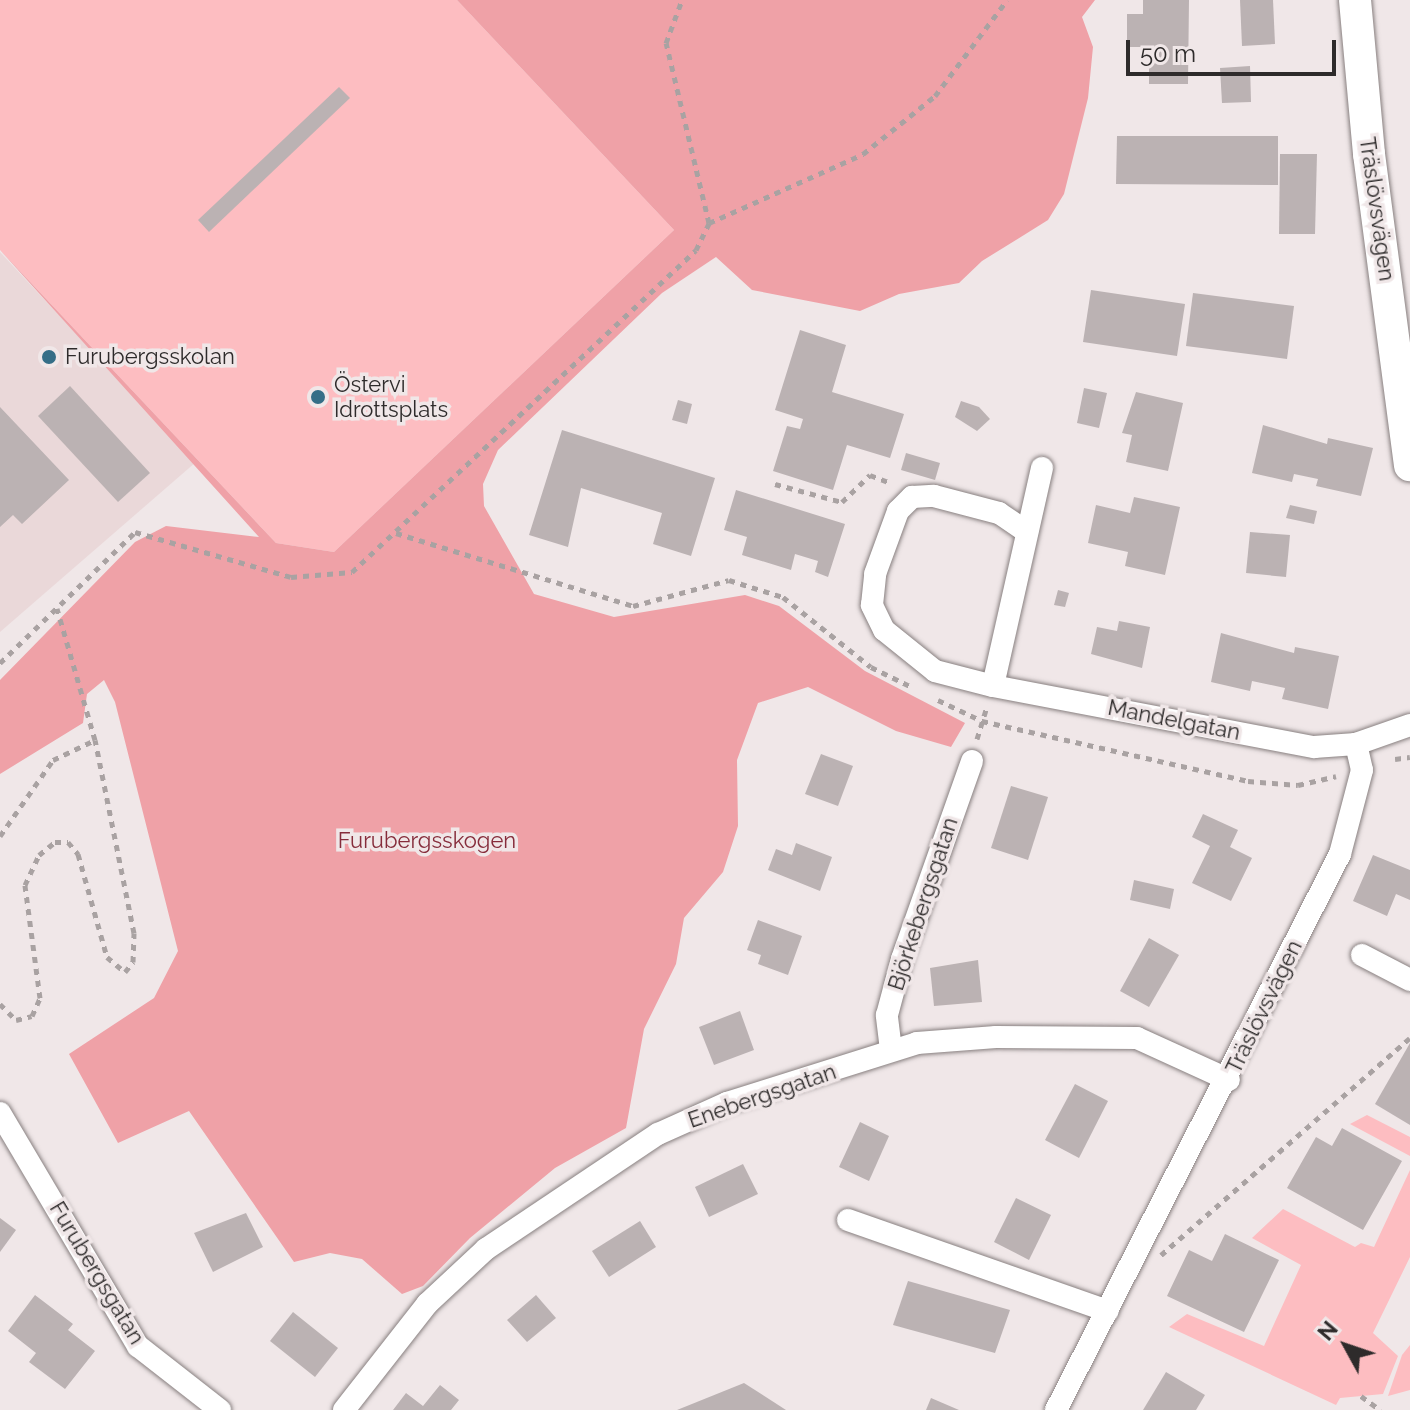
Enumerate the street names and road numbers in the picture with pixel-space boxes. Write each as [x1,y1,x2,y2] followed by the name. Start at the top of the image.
[1354,135,1400,283] street label: Träslövsvägen
[1106,694,1242,746] street label: Mandelgatan
[883,814,963,994] street label: Björkebergsgatan
[1220,936,1308,1078] street label: Träslövsvägen
[685,1058,839,1134] street label: Enebergsgatan
[44,1197,150,1349] street label: Furubergsgatan

